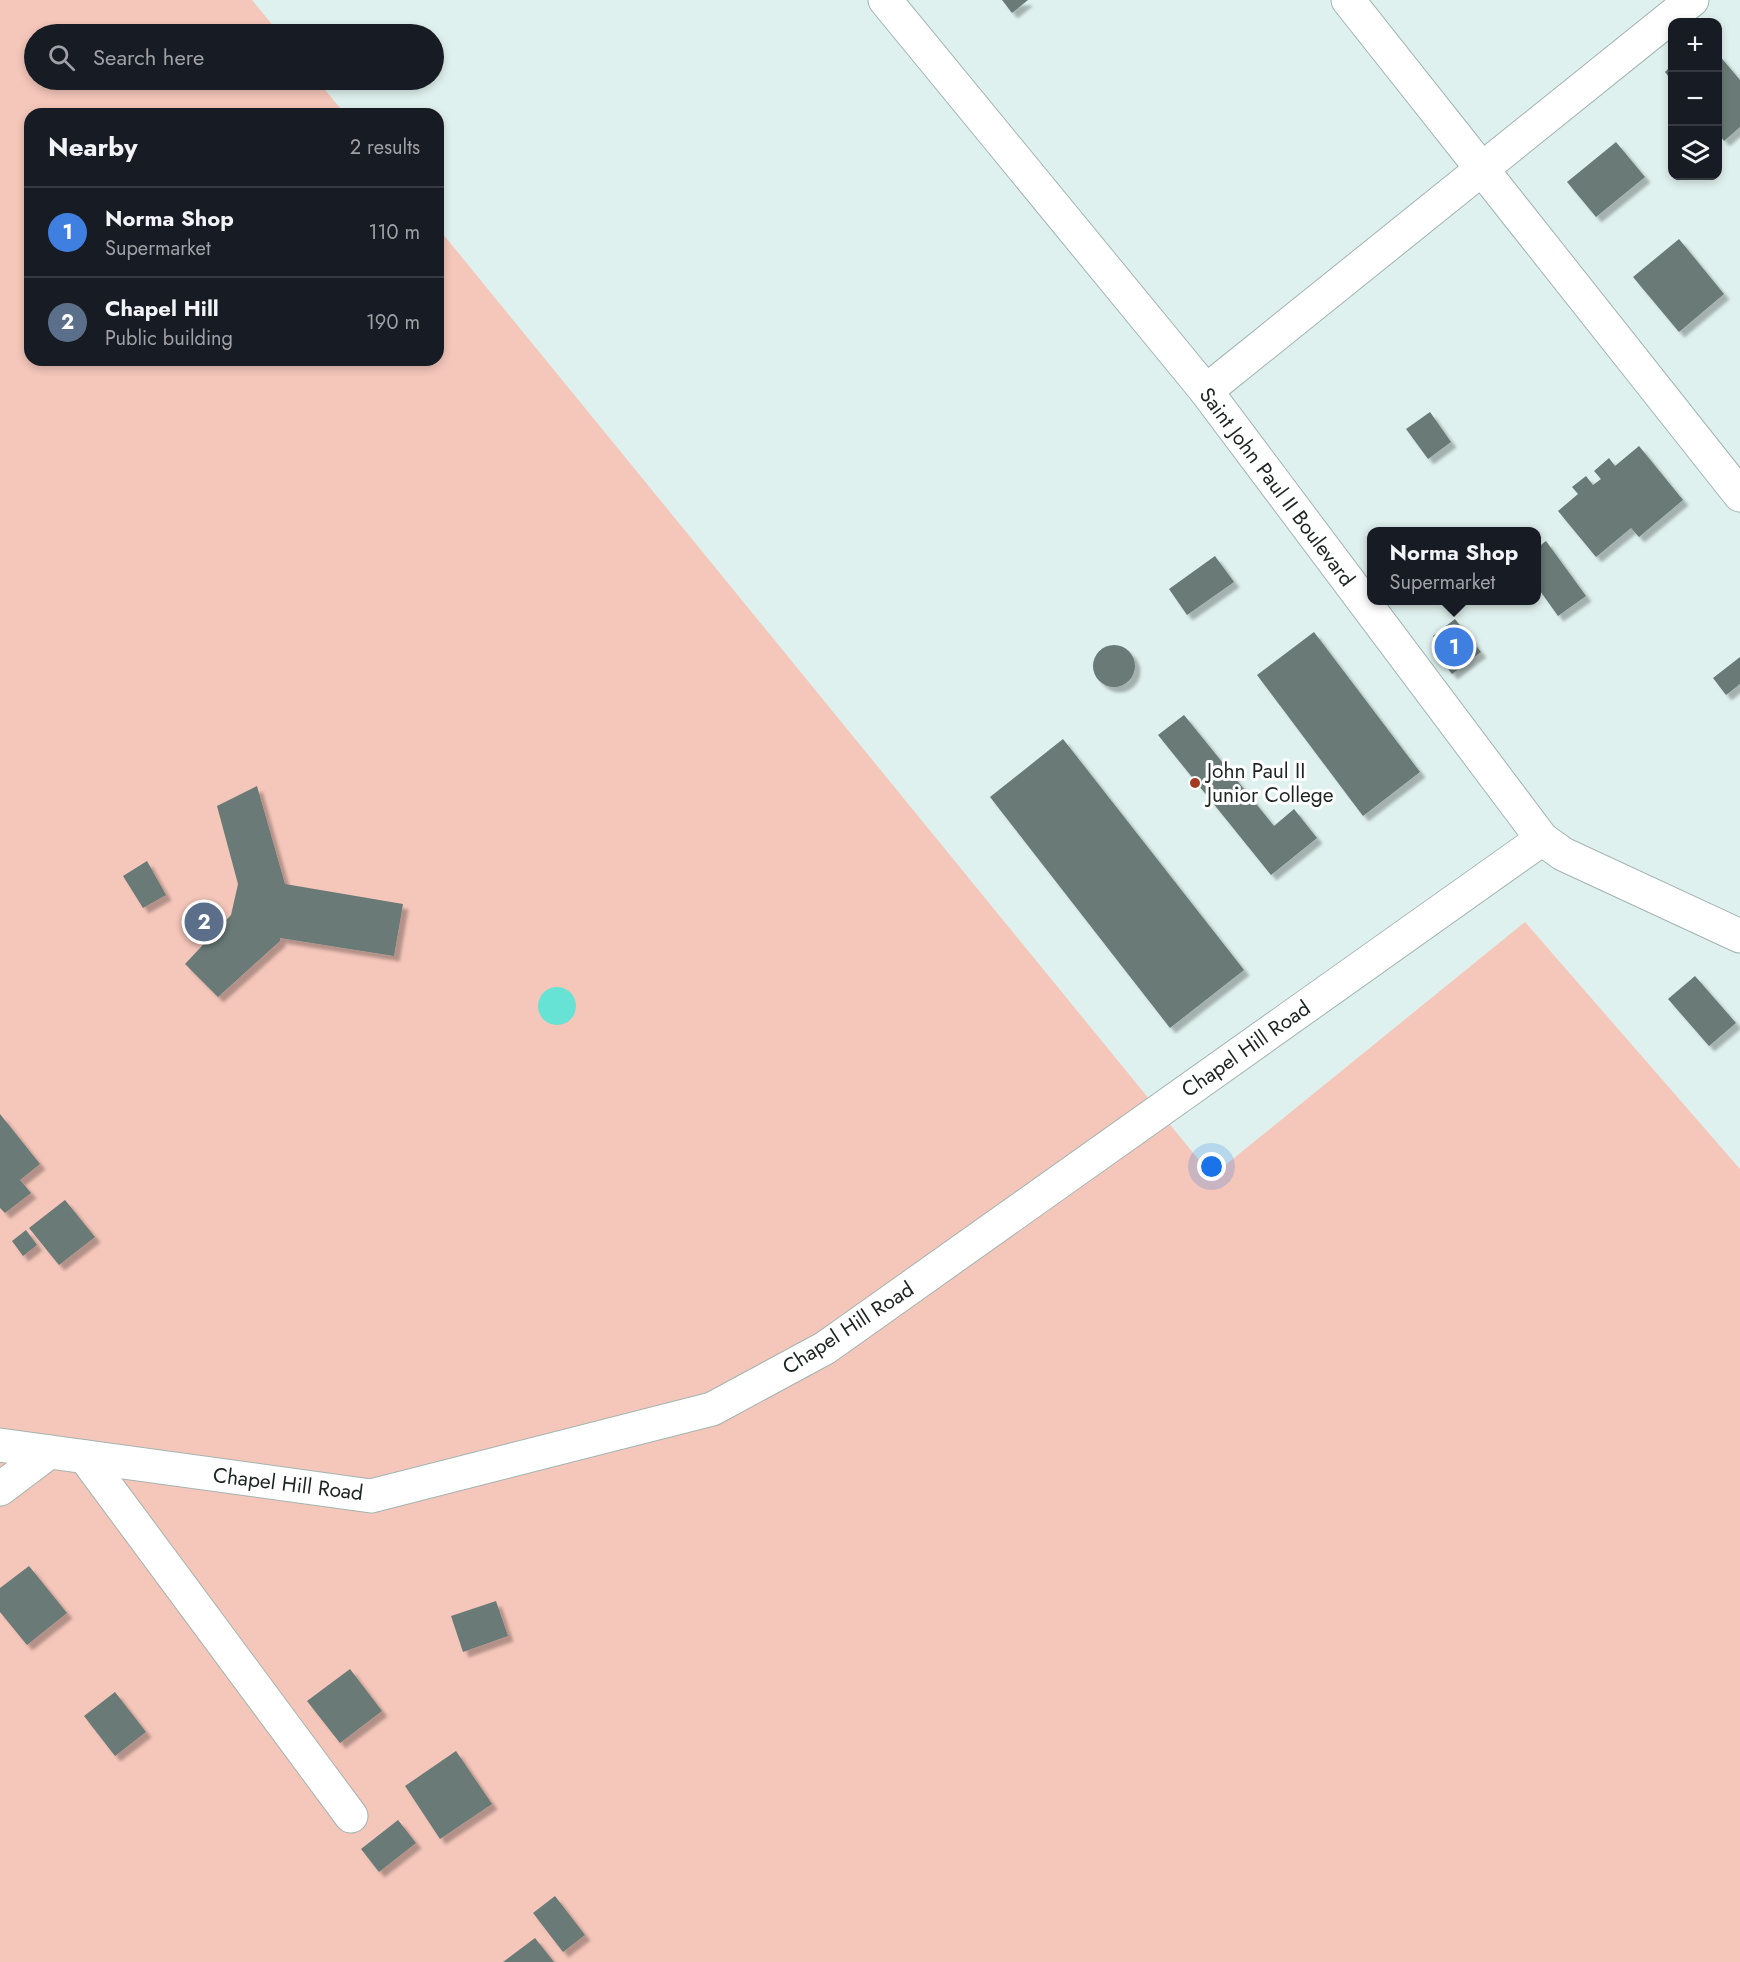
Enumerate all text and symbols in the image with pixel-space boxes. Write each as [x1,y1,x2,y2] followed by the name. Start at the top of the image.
[1668,18,1722,180] map controls
[1668,18,1722,72] button: +
[24,24,444,90] search box
[45,41,78,74] icon: search
[93,41,204,73] text: Search here
[1668,72,1722,126] button: −
[1668,126,1722,180] button: layers
[48,128,137,166] text: Nearby
[350,133,420,162] text: 2 results
[105,202,234,234] text: Norma Shop
[62,218,73,247] text: 1
[368,218,420,247] text: 110 m
[105,234,211,263] text: Supermarket
[105,292,219,324] text: Chapel Hill
[61,308,74,337] text: 2
[366,308,420,337] text: 190 m
[105,324,233,353] text: Public building
[1192,381,1362,593] street label: Saint John Paul II Boulevard
[1367,527,1541,605] popup
[1390,536,1518,568] text: Norma Shop
[1390,568,1495,597] text: Supermarket
[1434,624,1474,670] pin: 1
[1204,756,1334,810] place label: John Paul II Junior College
[1188,776,1202,790] marker: John Paul II Junior College
[184,900,224,944] pin: 2
[1175,993,1317,1105] street label: Chapel Hill Road
[1197,1152,1226,1181] your location
[776,1274,920,1382] street label: Chapel Hill Road
[211,1460,365,1508] street label: Chapel Hill Road

